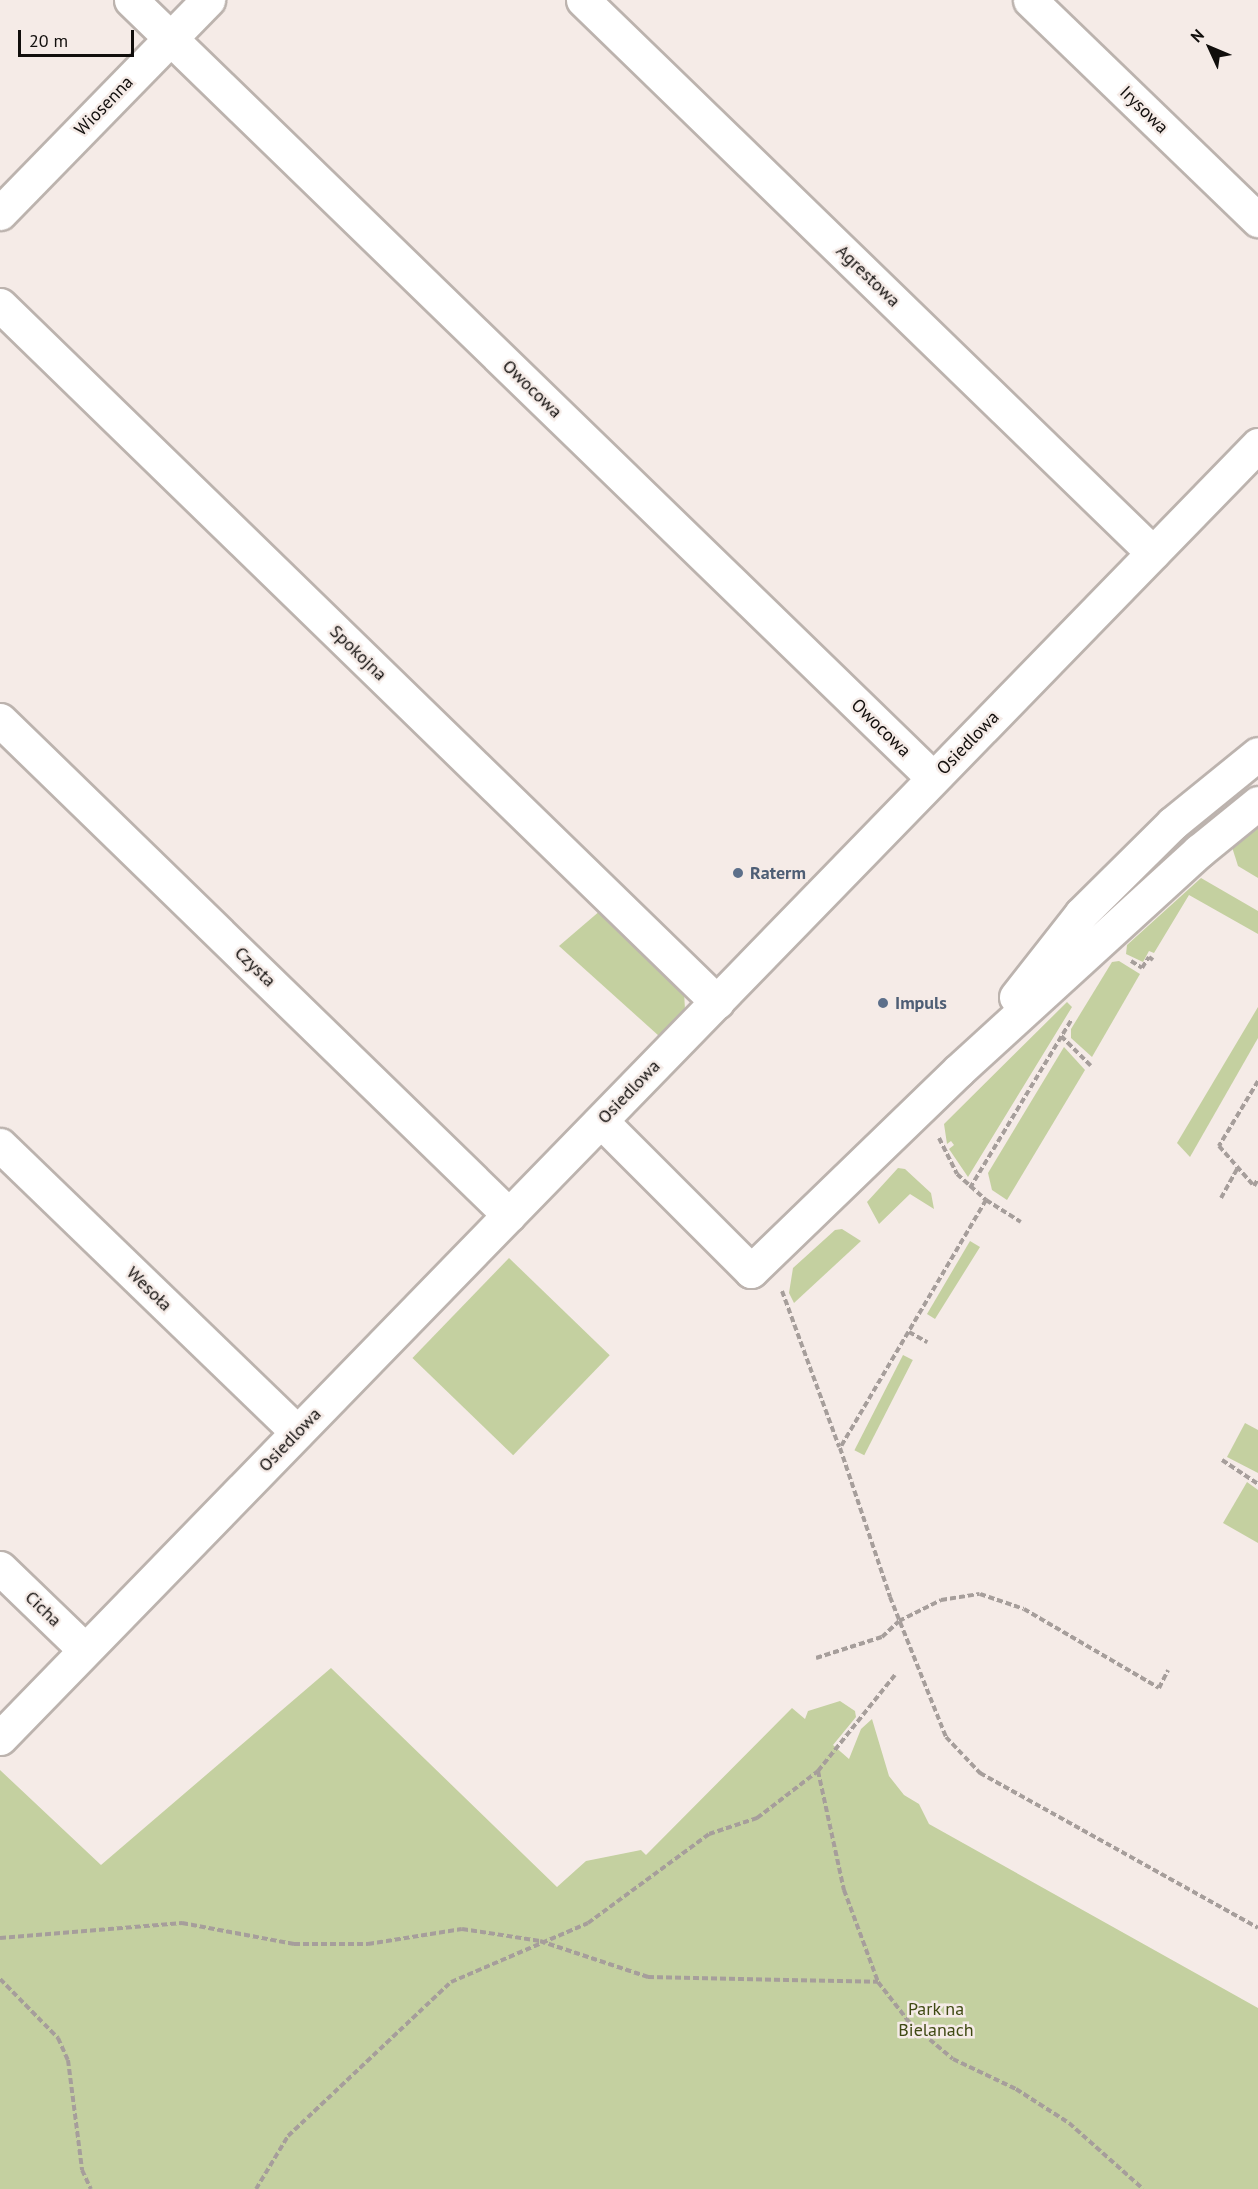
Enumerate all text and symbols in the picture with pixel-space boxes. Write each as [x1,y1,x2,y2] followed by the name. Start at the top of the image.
[21,18,136,56] scale bar
[1180,18,1240,78] north arrow
[1186,25,1208,46] text: N
[29,29,68,52] text: 20 m
[70,72,138,140] street label: Wiosenna
[1115,82,1173,138] street label: Irysowa
[832,240,904,312] street label: Agrestowa
[498,355,566,423] street label: Owocowa
[325,621,391,685] street label: Spokojna
[847,694,915,762] street label: Owocowa
[932,707,1004,779] street label: Osiedlowa
[750,862,806,884] place label: Raterm
[731,866,745,880] marker: Raterm
[230,942,280,992] street label: Czysta
[895,992,947,1014] place label: Impuls
[876,996,890,1010] marker: Impuls
[593,1056,665,1128] street label: Osiedlowa
[122,1262,176,1316] street label: Wesoła
[254,1404,326,1476] street label: Osiedlowa
[20,1587,66,1631] street label: Cicha
[898,1999,974,2042] park label: Park na Bielanach

